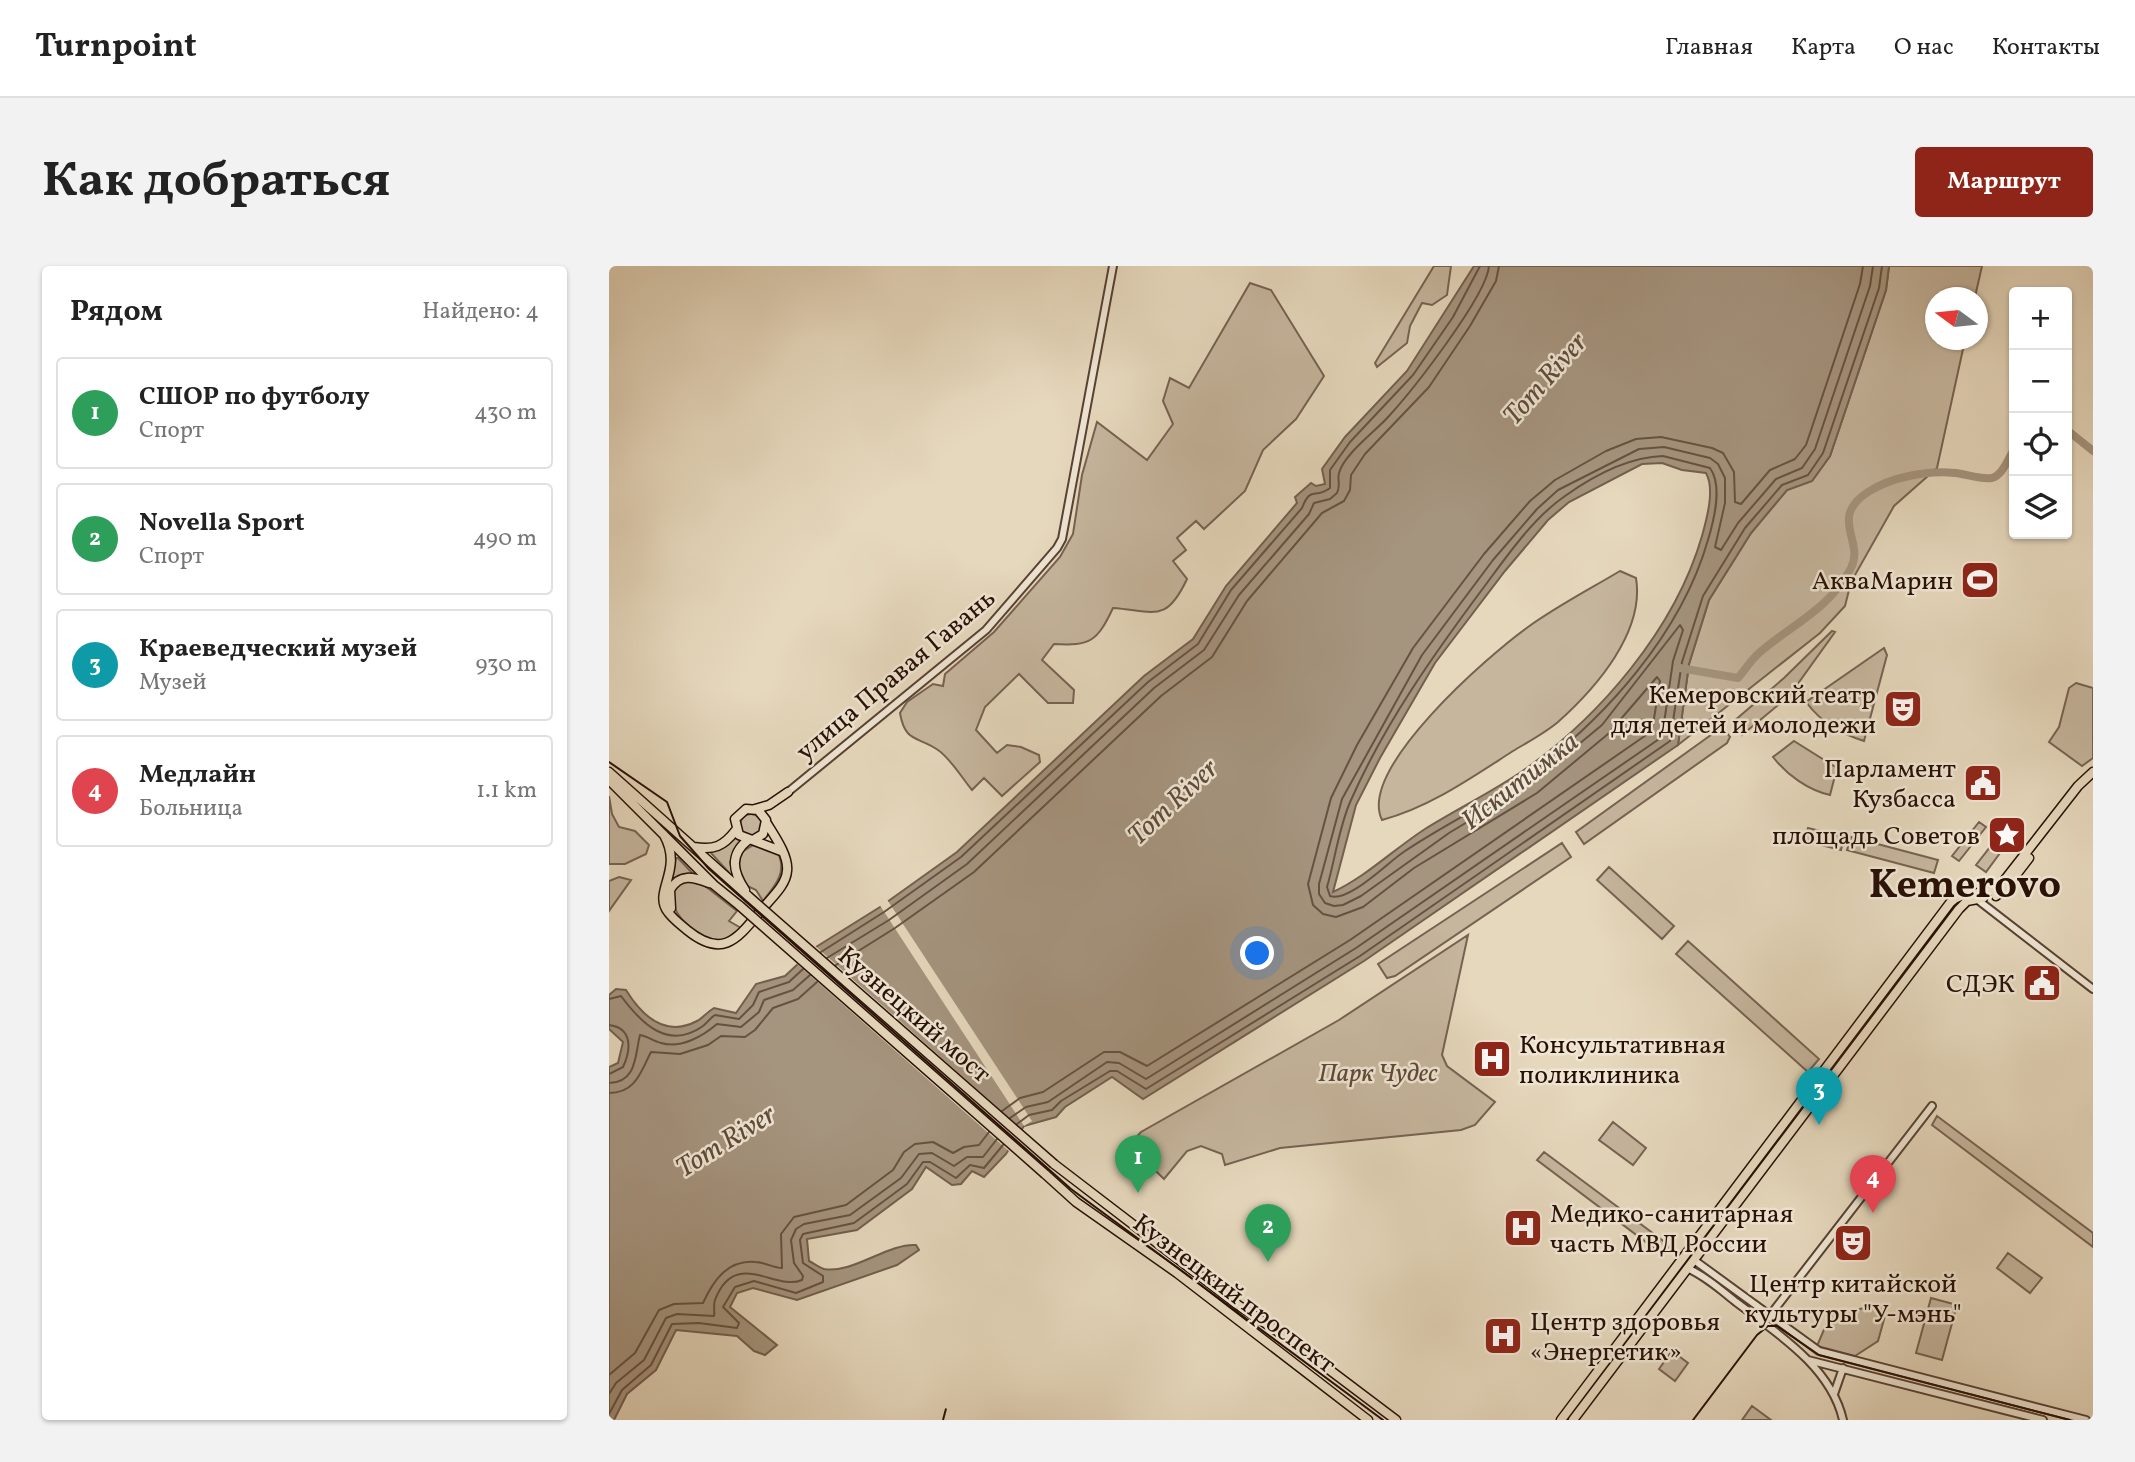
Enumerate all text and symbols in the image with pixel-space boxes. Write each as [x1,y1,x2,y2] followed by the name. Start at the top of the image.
[35,25,197,71] text: Turnpoint
[1665,31,1753,65] text: Главная
[1791,31,1856,65] text: Карта
[1894,31,1954,65] text: О нас
[1992,31,2100,65] text: Контакты
[1915,147,2093,217] button: Маршрут
[42,148,390,217] text: Как добраться
[1925,287,1988,350] north arrow
[2009,287,2072,539] map controls
[2009,287,2072,350] button: +
[70,291,163,333] text: Рядом
[422,296,539,328] text: Найдено: 4
[1495,324,1597,434] water label: Tom River
[2009,350,2072,413] button: −
[139,379,370,415] text: СШОР по футболу
[90,397,100,429] text: 1
[474,397,537,429] text: 430 m
[2009,413,2072,476] button: locate
[139,415,204,447] text: Спорт
[2009,476,2072,539] button: layers
[139,505,305,541] text: Novella Sport
[89,523,101,555] text: 2
[473,523,537,555] text: 490 m
[139,541,204,573] text: Спорт
[1959,559,2001,601] sports icon: АкваМарин
[1812,564,1953,600] place label: АкваМарин
[789,581,1004,770] street label: улица Правая Гавань
[139,631,417,667] text: Краеведческий музей
[89,649,101,681] text: 3
[475,649,537,681] text: 930 m
[139,667,207,699] text: Музей
[1611,678,1876,744] place label: Кемеровский театр для детей и молодежи
[1882,688,1924,730] theatre icon: Кемеровский театр для детей и молодежи
[1454,724,1587,840] water label: Искитимка
[1120,750,1228,855] water label: Tom River
[1824,752,1956,818] place label: Парламент Кузбасса
[139,757,256,793] text: Медлайн
[1962,762,2004,804] public building icon: Парламент Кузбасса
[88,775,102,807] text: 4
[476,775,537,807] text: 1.1 km
[139,793,243,825] text: Больница
[1986,814,2028,856] place icon: площадь Советов
[1772,819,1980,855] place label: площадь Советов
[1869,859,2061,915] district label: Kemerovo
[1240,936,1274,970] your location
[829,939,998,1092] street label: Кузнецкий мост
[2021,962,2063,1004] public building icon: СДЭК
[1946,967,2015,1003] place label: СДЭК
[1519,1028,1726,1094] place label: Консультативная поликлиника
[1471,1038,1513,1080] hospital icon: Консультативная поликлиника
[1318,1056,1438,1092] park label: Парк Чудес
[1796,1067,1842,1125] pin: 3
[669,1096,784,1188] water label: Tom River
[1115,1135,1161,1193] pin: 1
[1850,1155,1896,1213] pin: 4
[1550,1197,1793,1263] place label: Медико-санитарная часть МВД России
[1245,1204,1291,1262] pin: 2
[1125,1206,1343,1383] street label: Кузнецкий проспект
[1502,1207,1544,1249] hospital icon: Медико-санитарная часть МВД России
[1832,1222,1874,1264] theatre icon: Центр китайской культуры "У-мэнь"
[1744,1267,1962,1333] place label: Центр китайской культуры "У-мэнь"
[1530,1305,1720,1371] place label: Центр здоровья «Энергетик»
[1482,1315,1524,1357] hospital icon: Центр здоровья «Энергетик»

